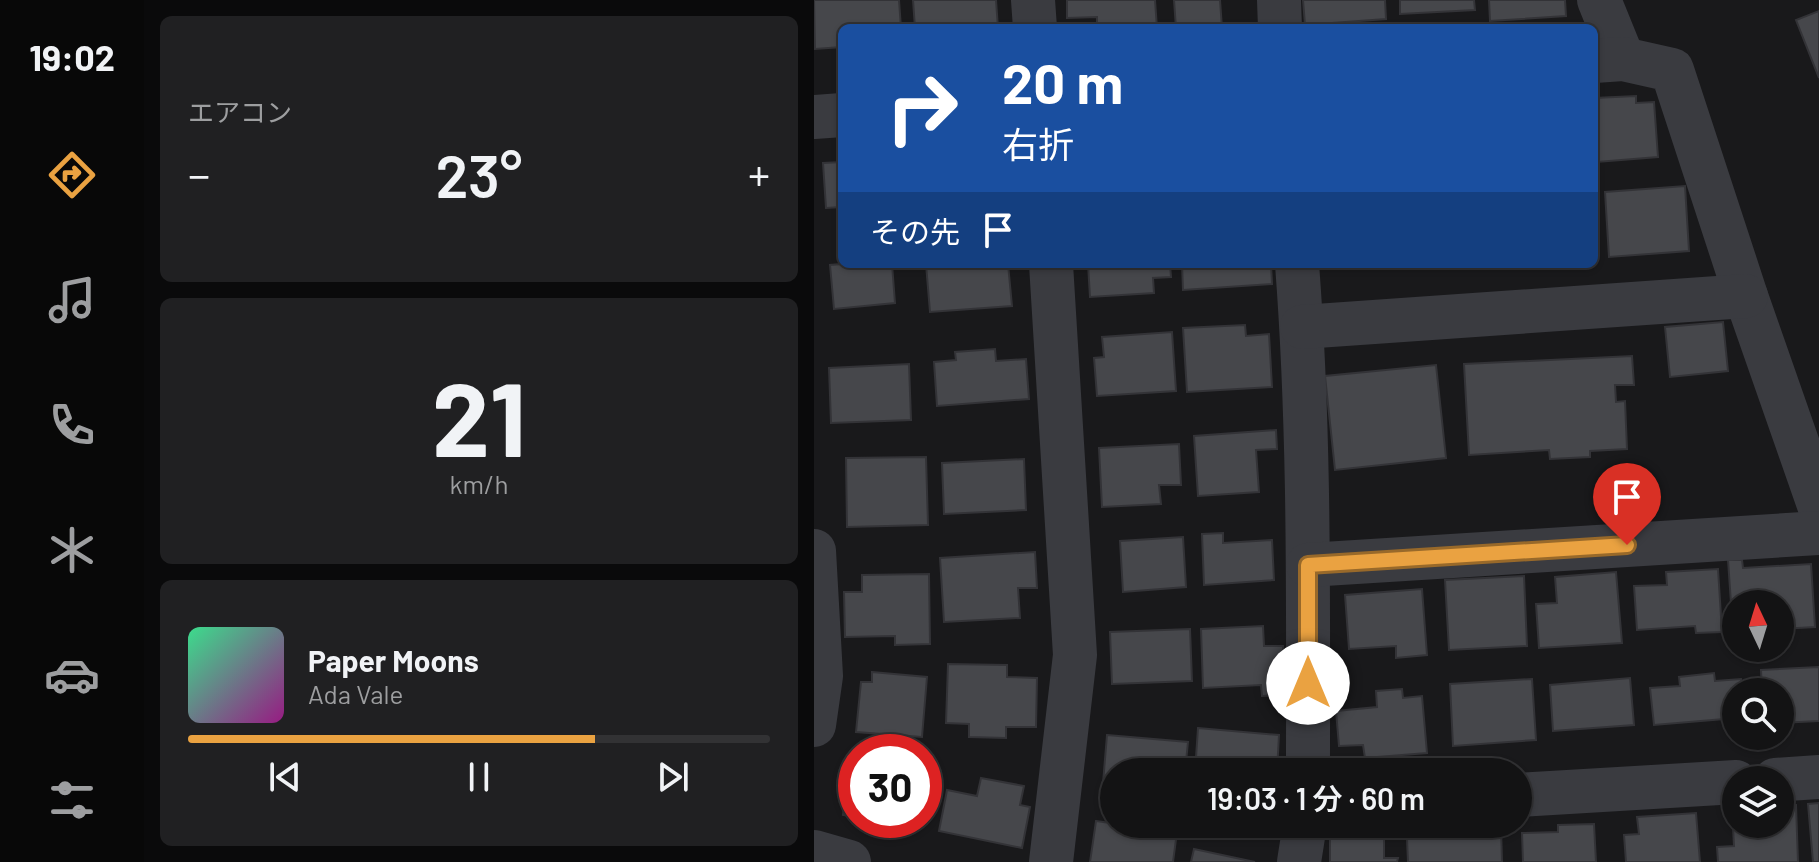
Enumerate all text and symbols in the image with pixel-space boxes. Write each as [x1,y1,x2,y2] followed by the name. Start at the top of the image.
[29,35,115,78] text: 19:02
[1002,48,1123,115] text: 20 m
[870,56,974,160] icon: right
[188,96,292,127] text: エアコン
[1002,122,1074,165] text: 右折
[436,138,522,210] text: 23°
[44,147,100,203] icon: directions
[188,147,210,200] text: −
[748,147,770,200] text: +
[976,208,1020,252] icon: arrive
[870,213,960,249] text: その先
[44,272,100,328] icon: music
[432,353,526,478] text: 21
[44,397,100,453] icon: phone
[1593,463,1661,545] pin
[450,468,508,499] text: km/h
[1605,475,1649,519] icon: arrive
[44,522,100,578] icon: climate
[1722,590,1794,662] north arrow
[1722,590,1794,838] map controls
[1266,641,1350,725] position arrow
[308,642,479,678] text: Paper Moons
[44,647,100,703] icon: car
[308,678,403,709] text: Ada Vale
[1722,678,1794,750] button: search
[838,734,942,838] speed limit sign: 30
[263,755,307,799] icon: previous
[457,755,501,799] icon: pause
[651,755,695,799] icon: next
[1722,766,1794,838] button: layers
[44,772,100,828] icon: filters
[1207,780,1425,816] text: 19:03 · 1 分 · 60 m

